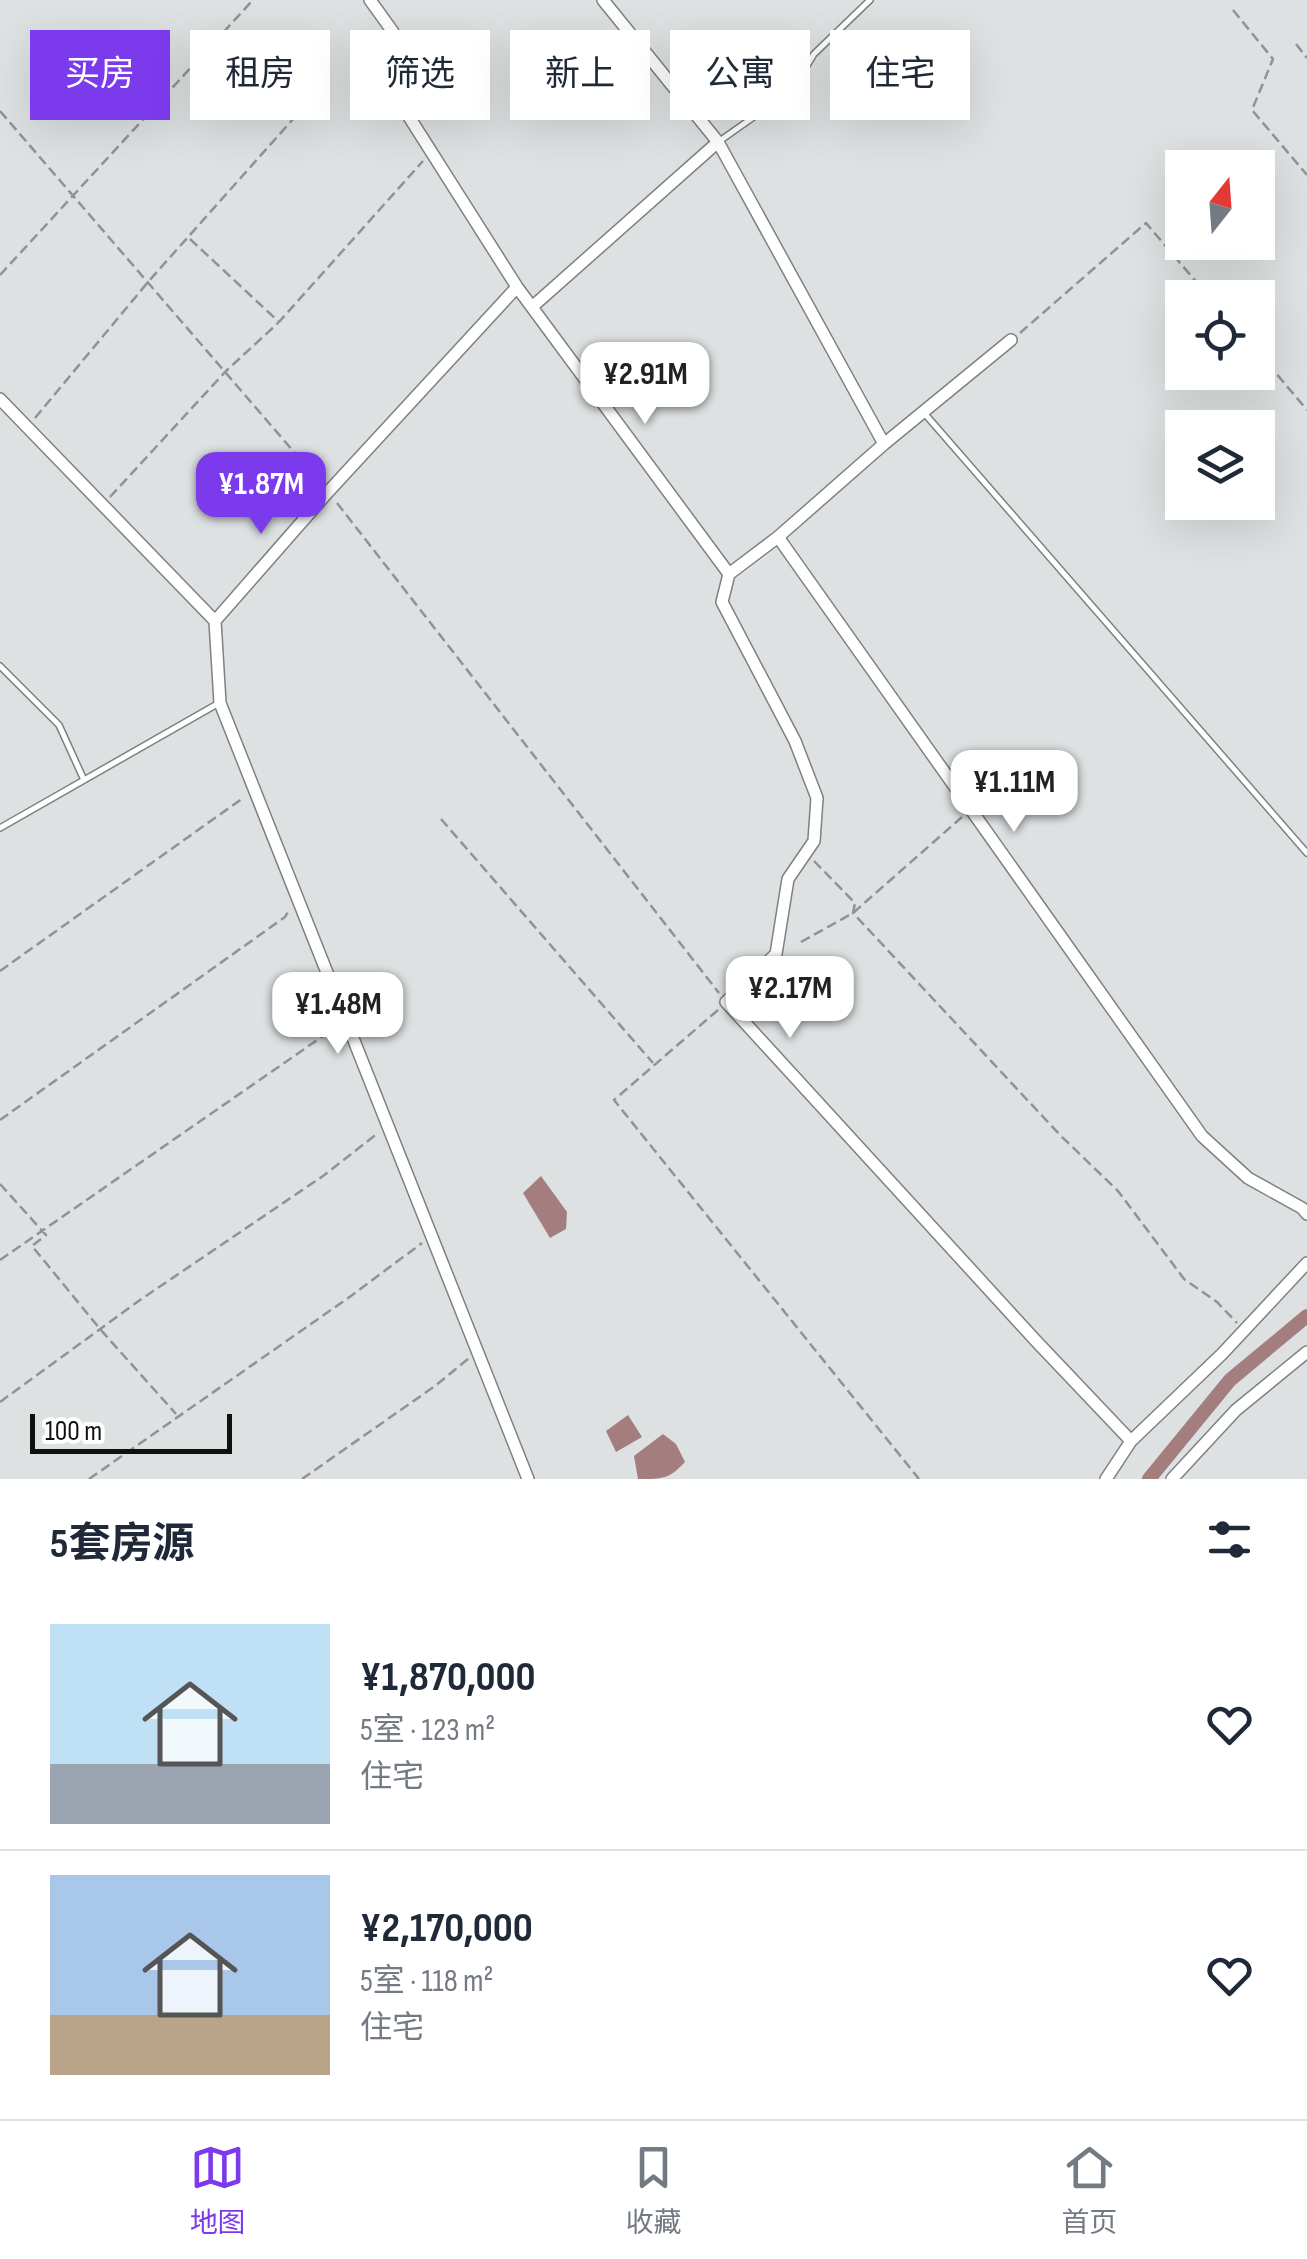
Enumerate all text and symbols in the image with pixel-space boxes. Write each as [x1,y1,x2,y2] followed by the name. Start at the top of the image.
[30,30,170,120] chip: 买房
[190,30,330,120] chip: 租房
[350,30,490,120] chip: 筛选
[510,30,650,120] chip: 新上
[670,30,810,120] chip: 公寓
[830,30,970,120] chip: 住宅
[1165,150,1275,260] north arrow
[1165,150,1275,520] map controls
[1165,280,1275,390] button: locate
[564,342,726,427] pin: ¥2.91M
[602,355,688,394] text: ¥2.91M
[1165,410,1275,520] button: layers
[180,452,342,537] pin: ¥1.87M
[218,465,304,504] text: ¥1.87M
[933,750,1095,835] pin: ¥1.11M
[973,763,1055,802] text: ¥1.11M
[709,956,871,1041] pin: ¥2.17M
[748,969,832,1008] text: ¥2.17M
[257,972,419,1057] pin: ¥1.48M
[294,985,382,1024] text: ¥1.48M
[30,1409,232,1454] scale bar
[45,1415,102,1448] text: 100 m
[1202,1512,1257,1567] icon: filters
[50,1519,194,1570] text: 5套房源
[360,1652,536,1703] text: ¥1,870,000
[130,1664,250,1784] icon: home
[1202,1697,1257,1752] icon: heart
[360,1711,495,1750] text: 5室 · 123 m²
[360,1758,424,1797] text: 住宅
[360,1903,533,1954] text: ¥2,170,000
[130,1915,250,2035] icon: home
[1202,1948,1257,2003] icon: heart
[360,1962,493,2001] text: 5室 · 118 m²
[360,2009,424,2048] text: 住宅
[190,2140,246,2240] tab: 地图
[625,2140,681,2240] tab: 收藏
[1061,2140,1117,2240] tab: 首页

